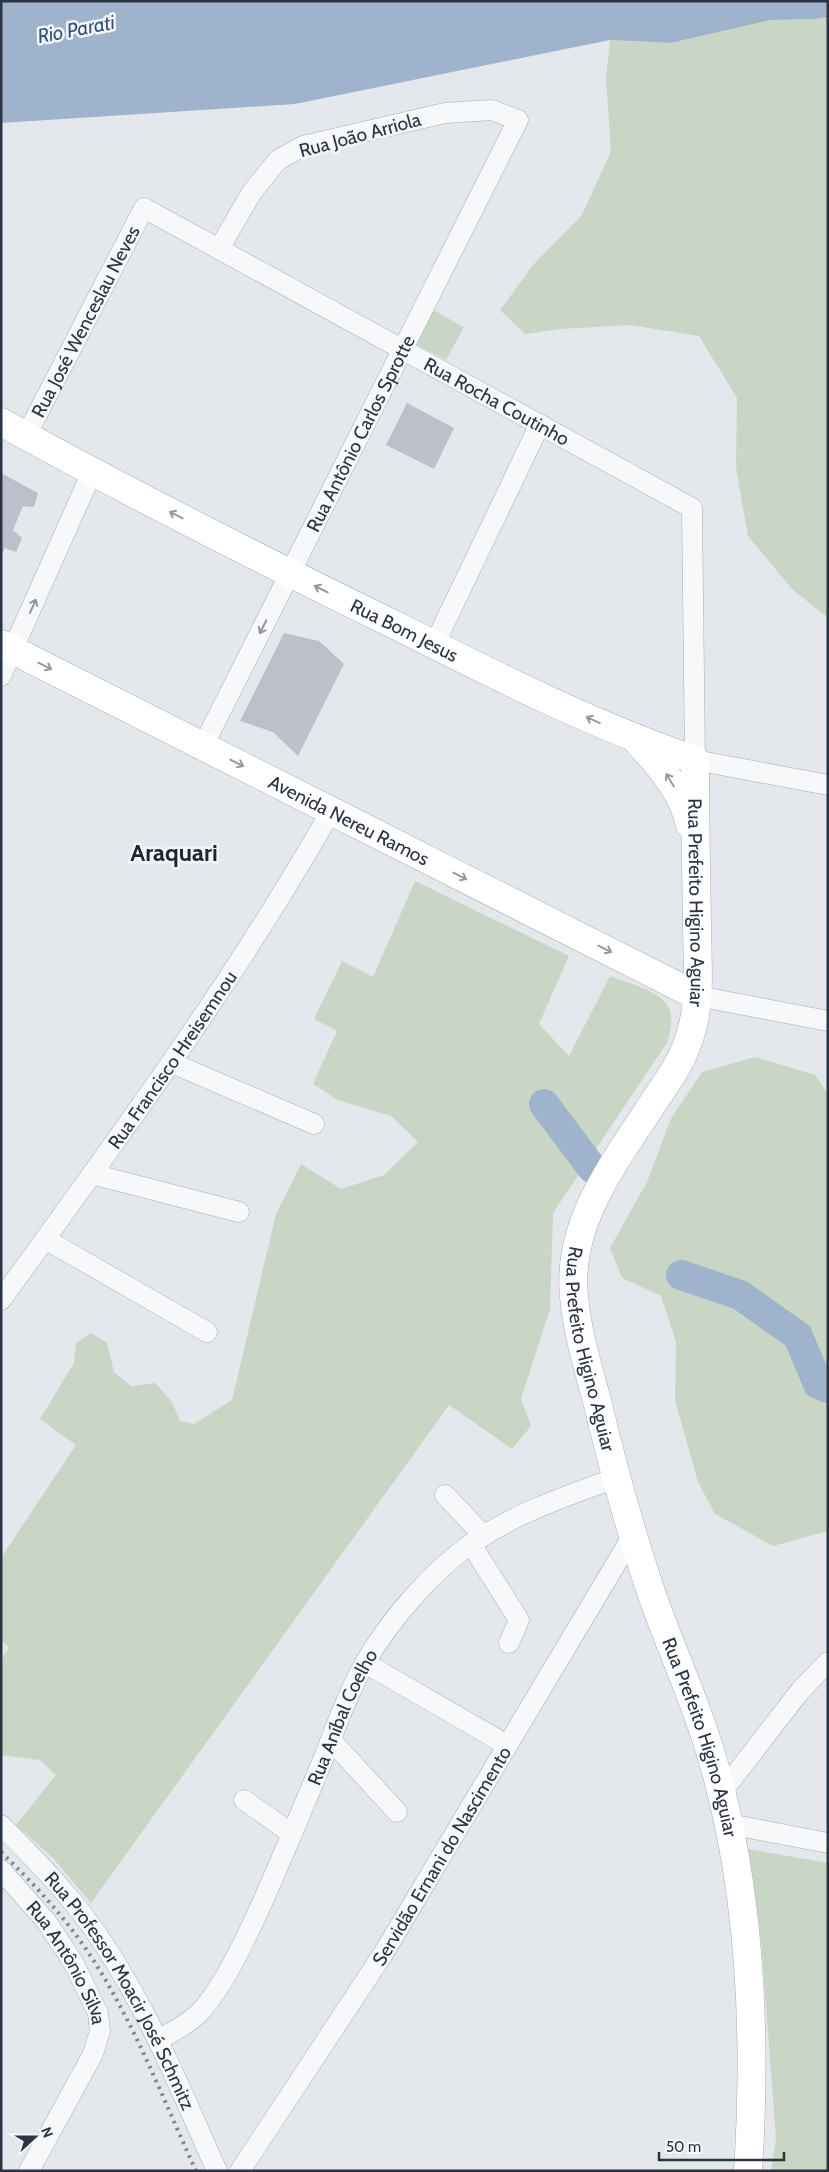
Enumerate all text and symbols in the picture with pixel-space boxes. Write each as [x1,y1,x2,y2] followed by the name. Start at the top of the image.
[35,10,117,48] water label: Rio Parati
[297,108,423,162] street label: Rua João Arriola
[26,222,144,421] street label: Rua José Wenceslau Neves
[301,331,419,535] street label: Rua Antônio Carlos Sprotte
[420,352,574,450] street label: Rua Rocha Coutinho
[169,510,184,519] one-way arrow
[313,584,328,594] one-way arrow
[347,594,462,667] street label: Rua Bom Jesus
[29,599,39,614] one-way arrow
[258,620,268,635] one-way arrow
[37,662,52,671] one-way arrow
[586,715,601,724] one-way arrow
[229,758,244,768] one-way arrow
[265,770,433,870] street label: Avenida Nereu Ramos
[664,774,674,788] one-way arrow
[684,798,709,1008] street label: Rua Prefeito Higino Aguiar
[130,838,218,867] district label: Araquari
[452,872,467,881] one-way arrow
[597,945,612,954] one-way arrow
[103,966,241,1153] street label: Rua Francisco Hreisemnou
[562,1245,621,1454] street label: Rua Prefeito Higino Aguiar
[658,1634,743,1839] street label: Rua Prefeito Higino Aguiar
[302,1645,382,1788] street label: Rua Aníbal Coelho
[367,1742,516,1970] street label: Servidão Ernani do Nascimento
[40,1867,200,2113] street label: Rua Professor Moacir José Schmitz
[22,1896,111,2026] street label: Rua Antônio Silva
[10,2112,60,2162] north arrow
[37,2124,57,2140] text: N
[659,2130,784,2162] scale bar
[666,2138,701,2156] text: 50 m

